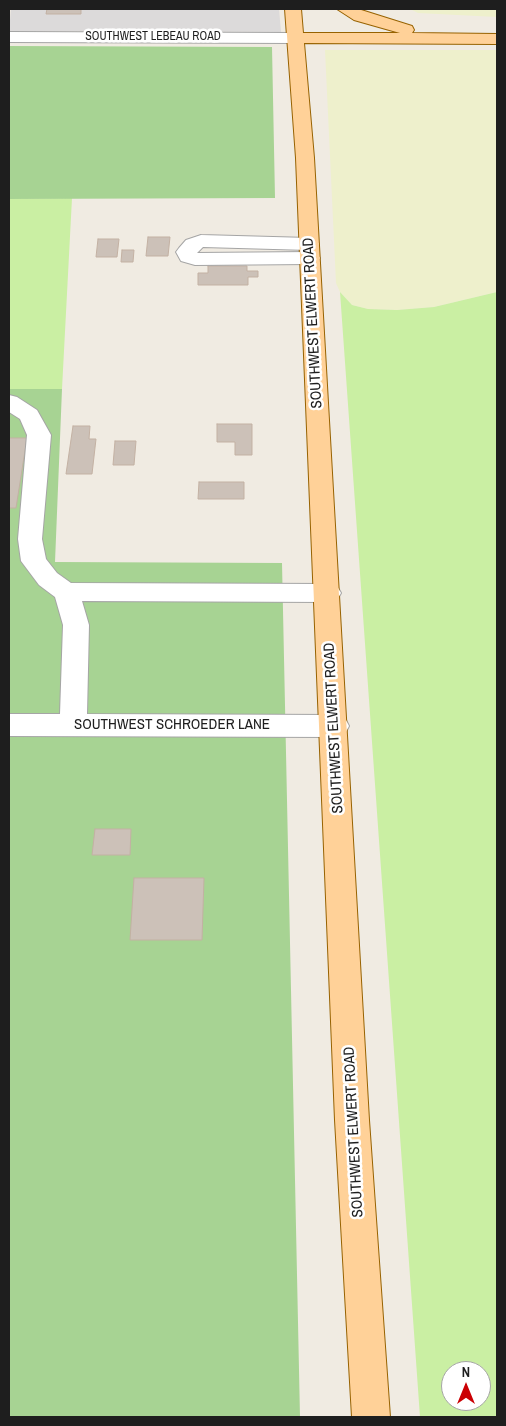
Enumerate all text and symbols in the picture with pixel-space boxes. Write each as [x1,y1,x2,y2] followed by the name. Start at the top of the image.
[85,30,221,44] street label: SOUTHWEST LEBEAU ROAD
[300,237,326,409] street label: SOUTHWEST ELWERT ROAD
[321,642,347,814] street label: SOUTHWEST ELWERT ROAD
[74,716,270,734] street label: SOUTHWEST SCHROEDER LANE
[341,1046,367,1218] street label: SOUTHWEST ELWERT ROAD
[441,1361,491,1411] north arrow
[462,1363,470,1381] text: N

